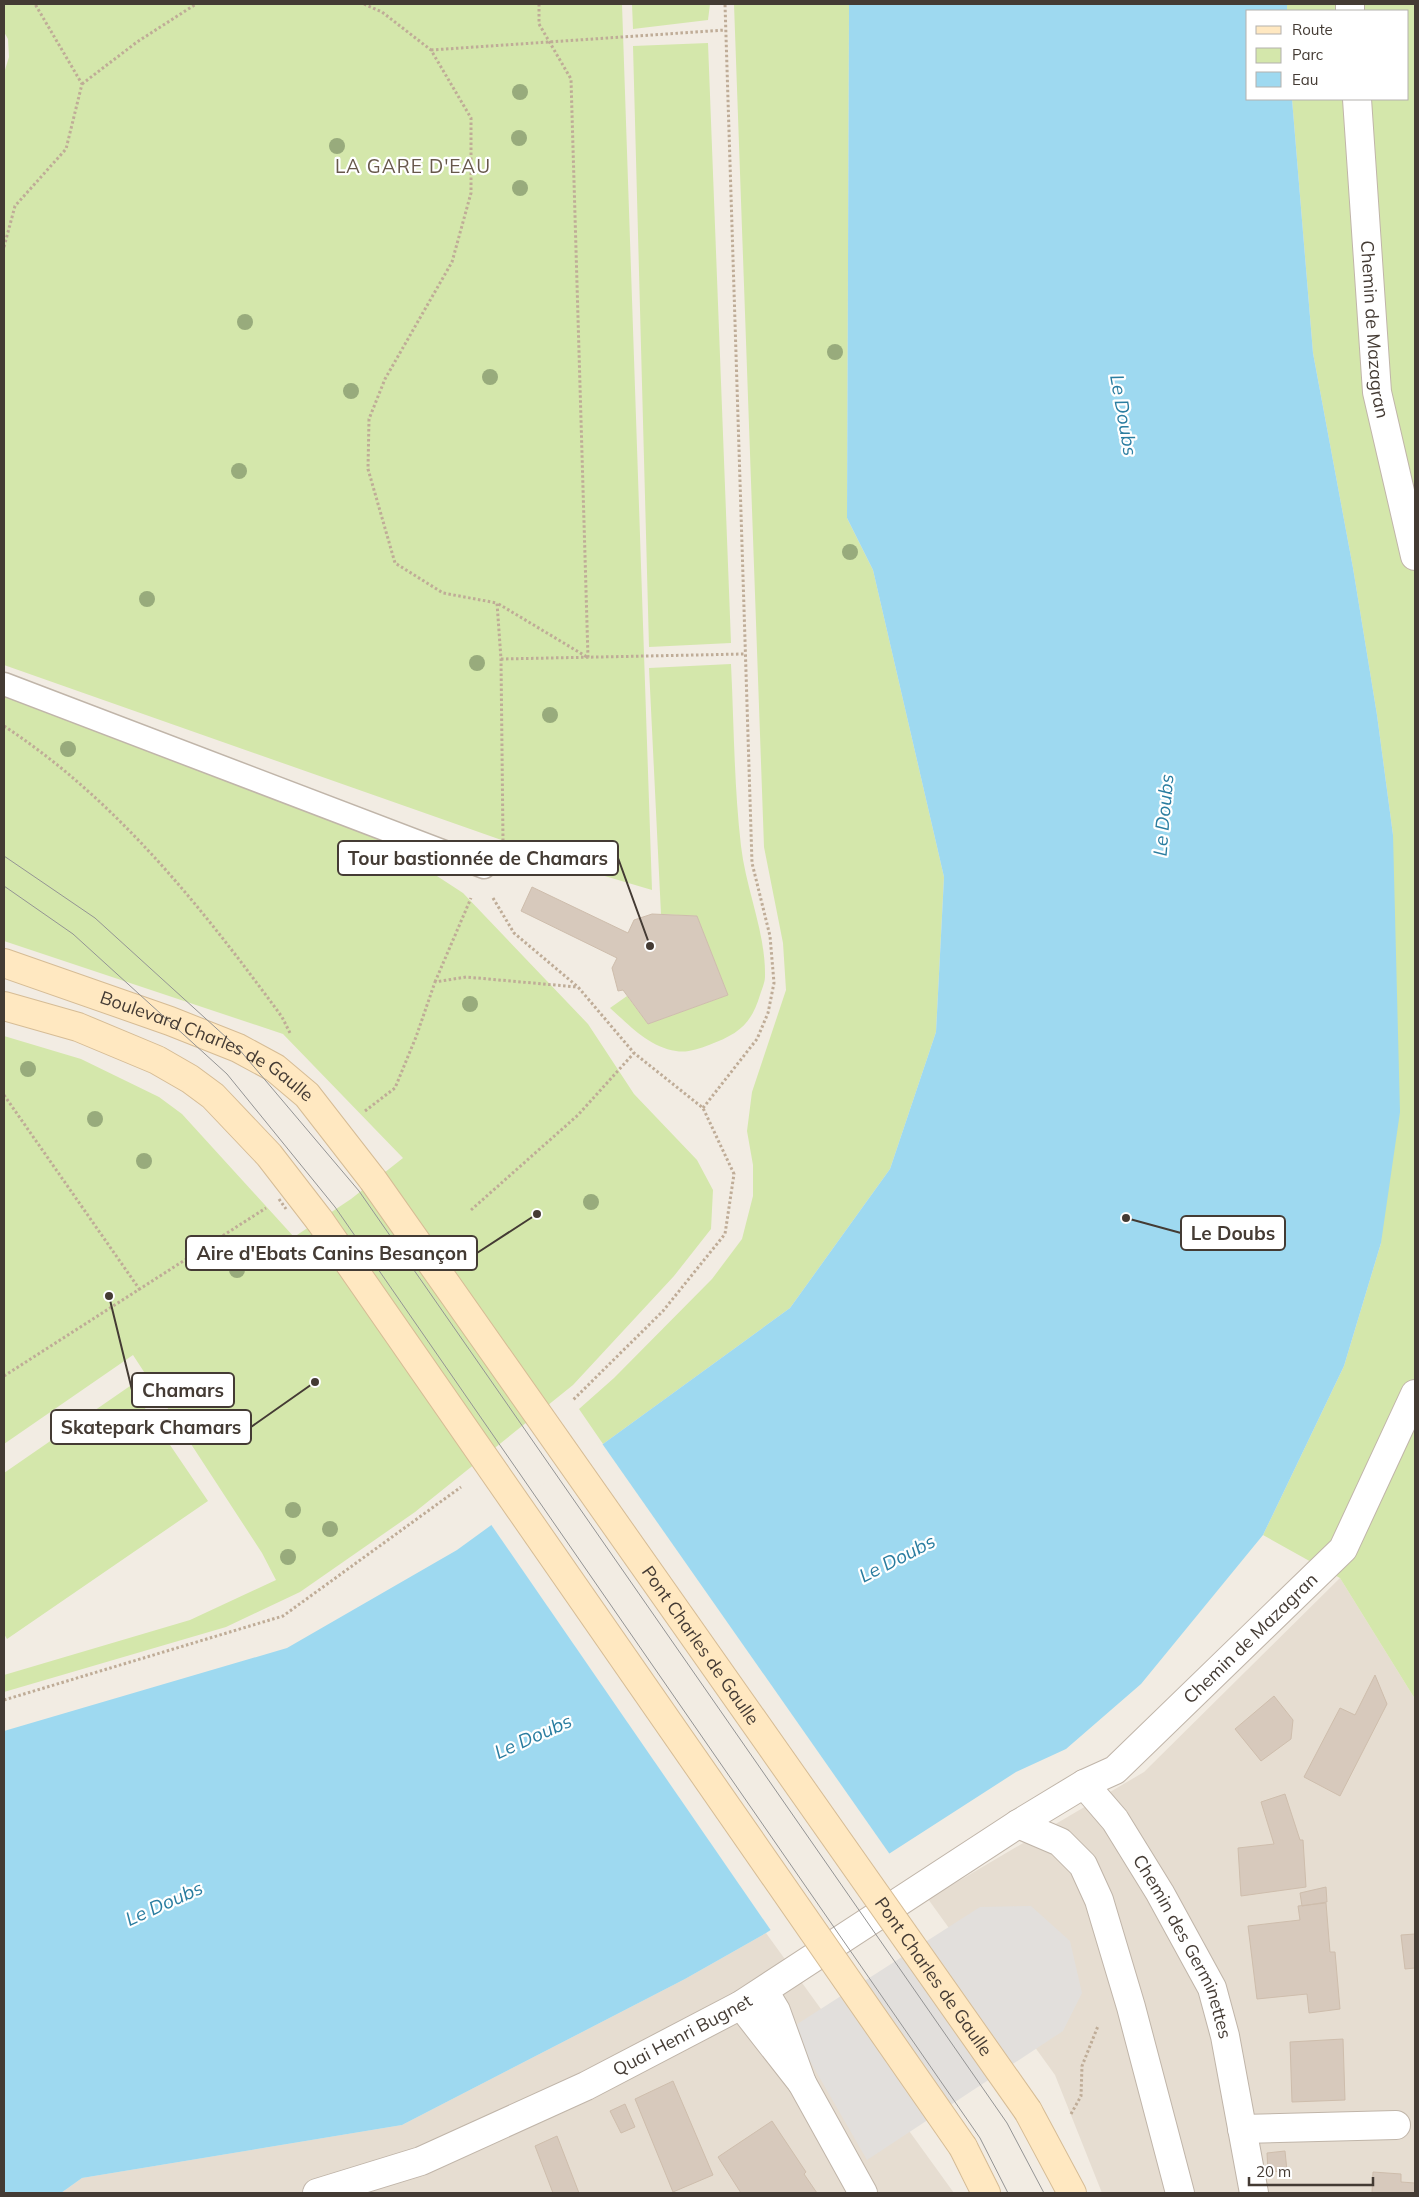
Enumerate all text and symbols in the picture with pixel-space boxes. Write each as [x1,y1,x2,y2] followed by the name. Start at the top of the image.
[1246,10,1409,100] legend
[1292,20,1333,39] text: Route
[1292,45,1323,64] text: Parc
[1292,70,1318,89] text: Eau
[335,154,491,178] district label: LA GARE D'EAU
[1356,240,1395,420] street label: Chemin de Mazagran
[1105,372,1143,458] water label: Le Doubs
[1147,773,1179,857] water label: Le Doubs
[338,841,618,875] callout: Tour bastionnée de Chamars
[348,846,608,870] text: Tour bastionnée de Chamars
[97,985,318,1106] street label: Boulevard Charles de Gaulle
[1181,1216,1285,1250] callout: Le Doubs
[1191,1221,1275,1245] text: Le Doubs
[186,1236,477,1270] callout: Aire d'Ebats Canins Besançon
[197,1241,467,1265] text: Aire d'Ebats Canins Besançon
[132,1373,234,1407] callout: Chamars
[142,1378,224,1402] text: Chamars
[51,1410,251,1444] callout: Skatepark Chamars
[61,1415,241,1439] text: Skatepark Chamars
[855,1529,939,1587] water label: Le Doubs
[637,1561,765,1729] street label: Pont Charles de Gaulle
[1178,1568,1322,1708] street label: Chemin de Mazagran
[490,1708,576,1764] water label: Le Doubs
[1128,1850,1237,2041] street label: Chemin des Germinettes
[121,1875,207,1931] water label: Le Doubs
[870,1892,998,2060] street label: Pont Charles de Gaulle
[609,1989,756,2081] street label: Quai Henri Bugnet
[1249,2154,1373,2186] scale bar
[1256,2162,1291,2181] text: 20 m

